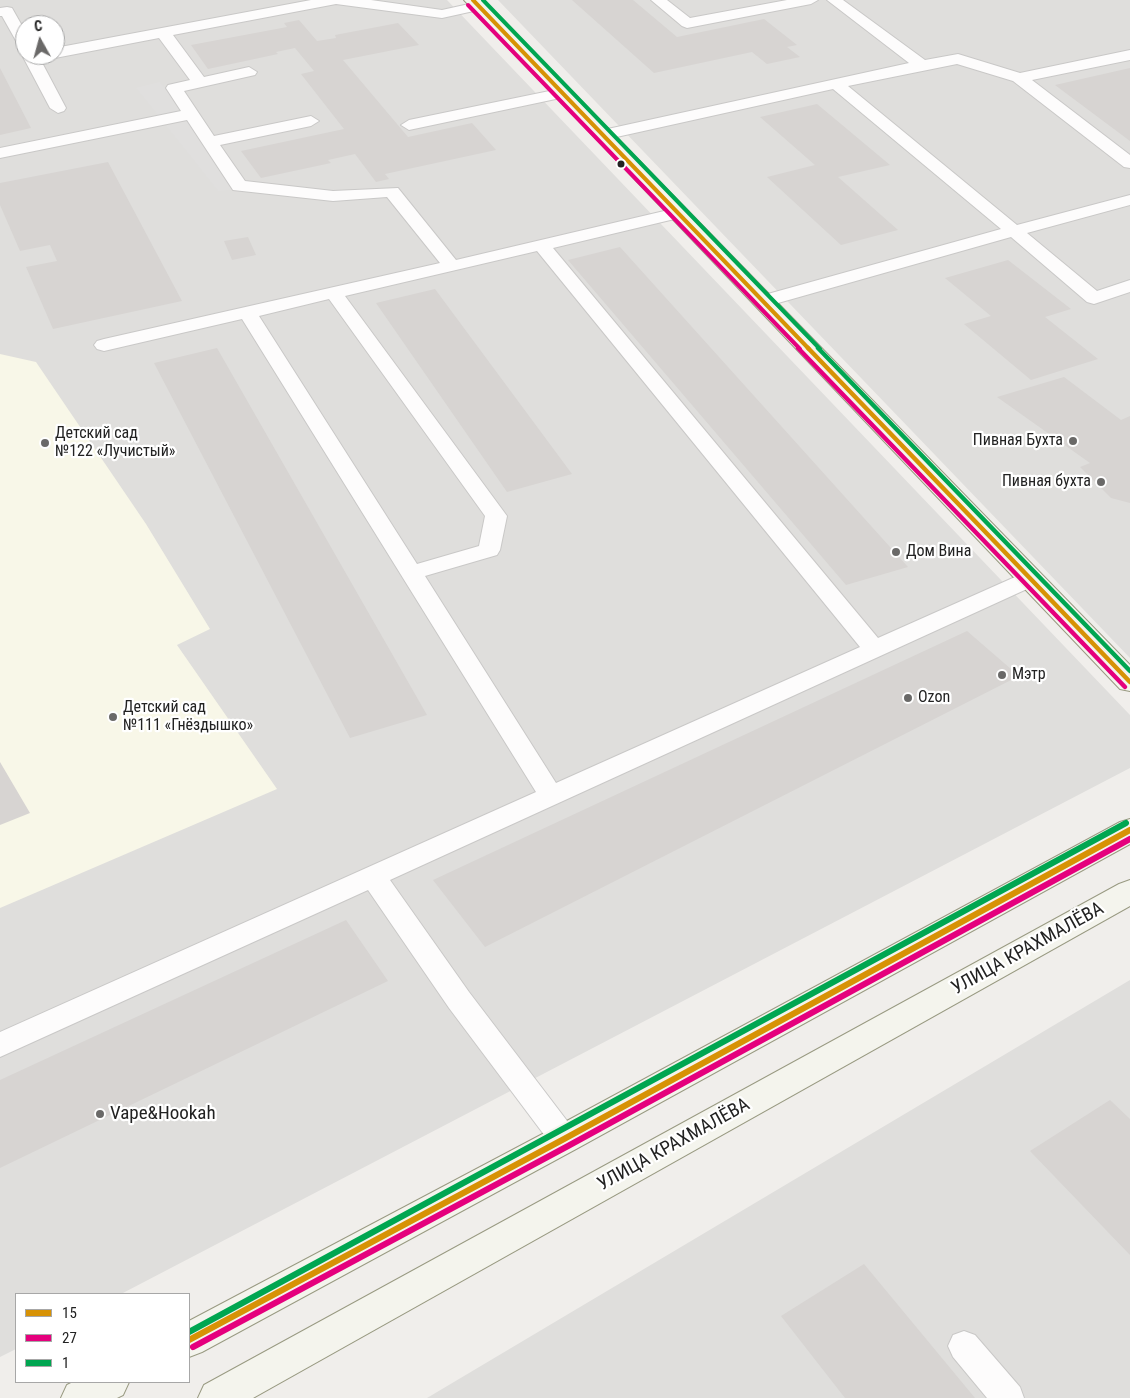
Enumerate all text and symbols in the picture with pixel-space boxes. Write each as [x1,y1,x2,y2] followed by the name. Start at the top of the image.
[15,15,65,65] north arrow
[33,18,43,35] text: С
[616,159,626,169] unlabelled marker
[55,424,175,462] place label: Детский сад №122 «Лучистый»
[973,431,1063,451] place label: Пивная Бухта
[1067,435,1079,447] marker: Пивная Бухта
[39,437,51,449] marker: Детский сад №122 «Лучистый»
[1002,472,1091,492] place label: Пивная бухта
[1095,476,1107,488] marker: Пивная бухта
[906,542,971,562] place label: Дом Вина
[890,546,902,558] marker: Дом Вина
[1012,665,1046,685] place label: Мэтр
[996,669,1008,681] marker: Мэтр
[918,688,950,708] place label: Ozon
[902,692,914,704] marker: Ozon
[123,698,253,736] place label: Детский сад №111 «Гнёздышко»
[107,711,119,723] marker: Детский сад №111 «Гнёздышко»
[948,898,1108,1000] street label: УЛИЦА КРАХМАЛЁВА
[594,1094,754,1196] street label: УЛИЦА КРАХМАЛЁВА
[110,1103,216,1125] place label: Vape&Hookah
[94,1108,106,1120] marker: Vape&Hookah
[15,1293,190,1383] legend
[62,1304,77,1322] text: 15
[62,1329,77,1347] text: 27
[62,1354,69,1372] text: 1

